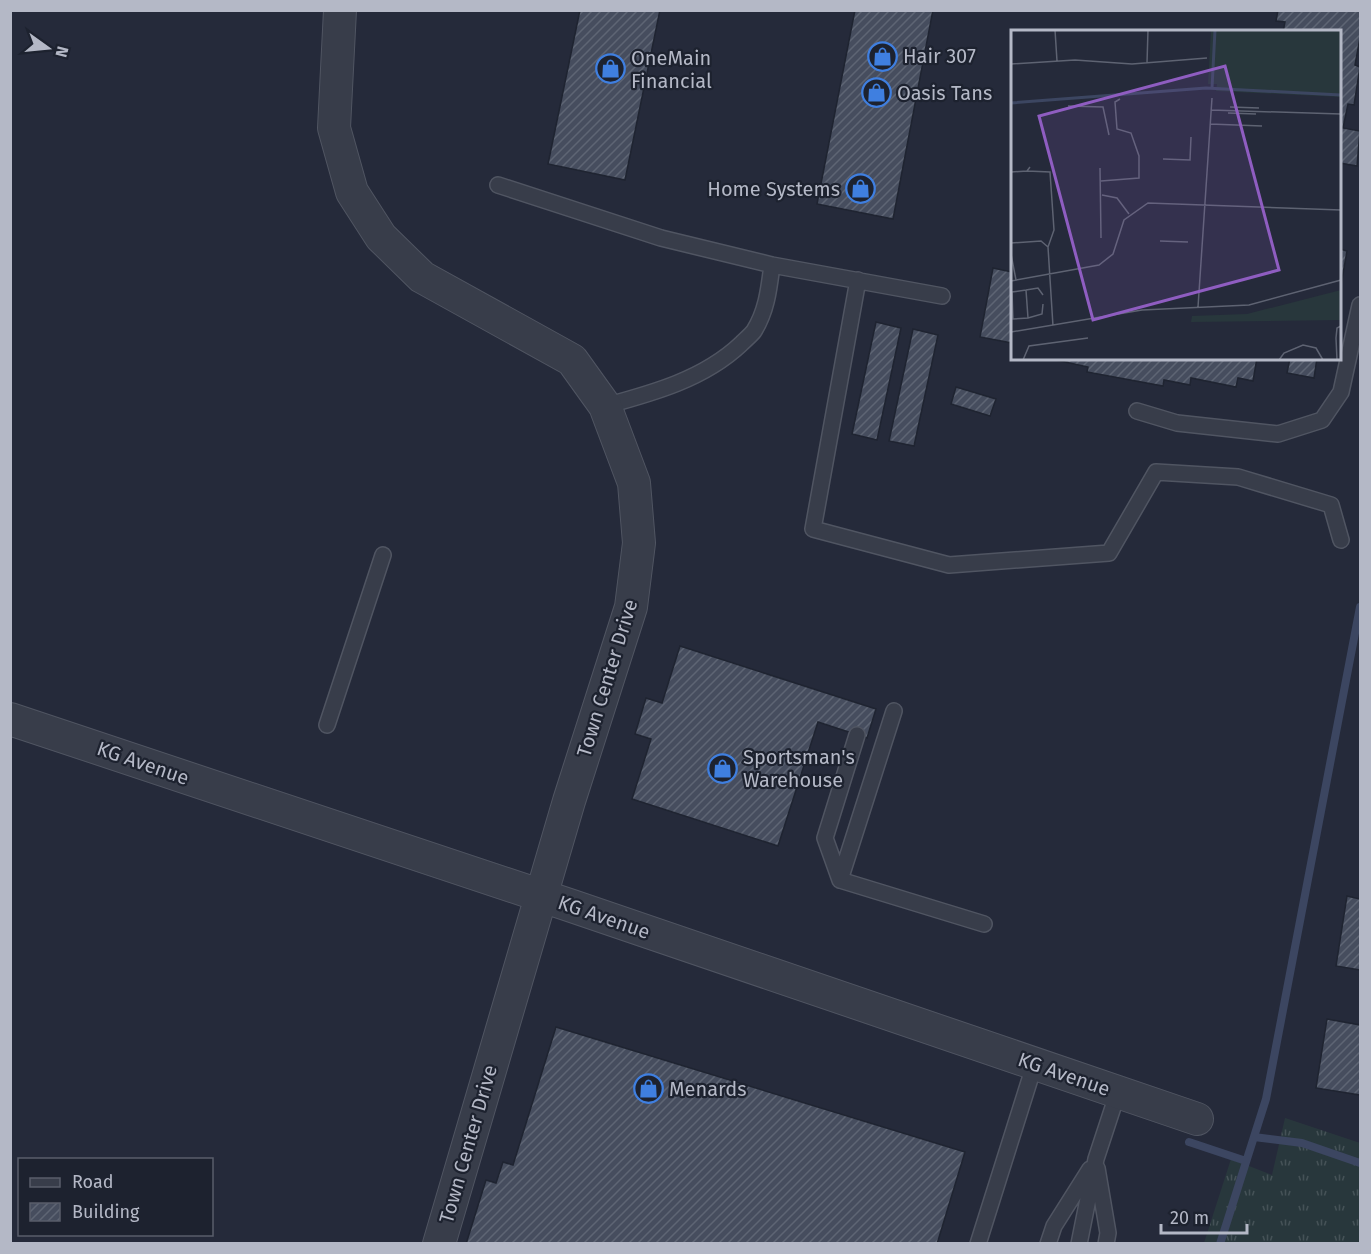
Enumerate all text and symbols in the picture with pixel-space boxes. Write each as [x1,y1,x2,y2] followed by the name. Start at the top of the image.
[18,18,78,78] north arrow
[1011,30,1341,360] inset map
[866,40,898,72] shop icon: Hair 307
[51,44,73,59] text: N
[903,44,976,68] place label: Hair 307
[631,46,712,93] place label: OneMain Financial
[594,53,626,85] shop icon: OneMain Financial
[860,77,892,109] shop icon: Oasis Tans
[897,81,992,105] place label: Oasis Tans
[845,173,877,205] shop icon: Home Systems
[707,177,840,201] place label: Home Systems
[572,596,642,760] street label: Town Center Drive
[94,736,192,790] street label: KG Avenue
[743,745,855,792] place label: Sportsman's Warehouse
[706,753,738,785] shop icon: Sportsman's Warehouse
[555,890,653,944] street label: KG Avenue
[1015,1047,1113,1101] street label: KG Avenue
[434,1062,502,1226] street label: Town Center Drive
[632,1073,664,1105] shop icon: Menards
[669,1077,746,1101] place label: Menards
[18,1158,213,1236] legend
[72,1171,114,1193] text: Road
[1161,1197,1246,1235] scale bar
[72,1201,140,1223] text: Building
[1170,1207,1209,1229] text: 20 m

